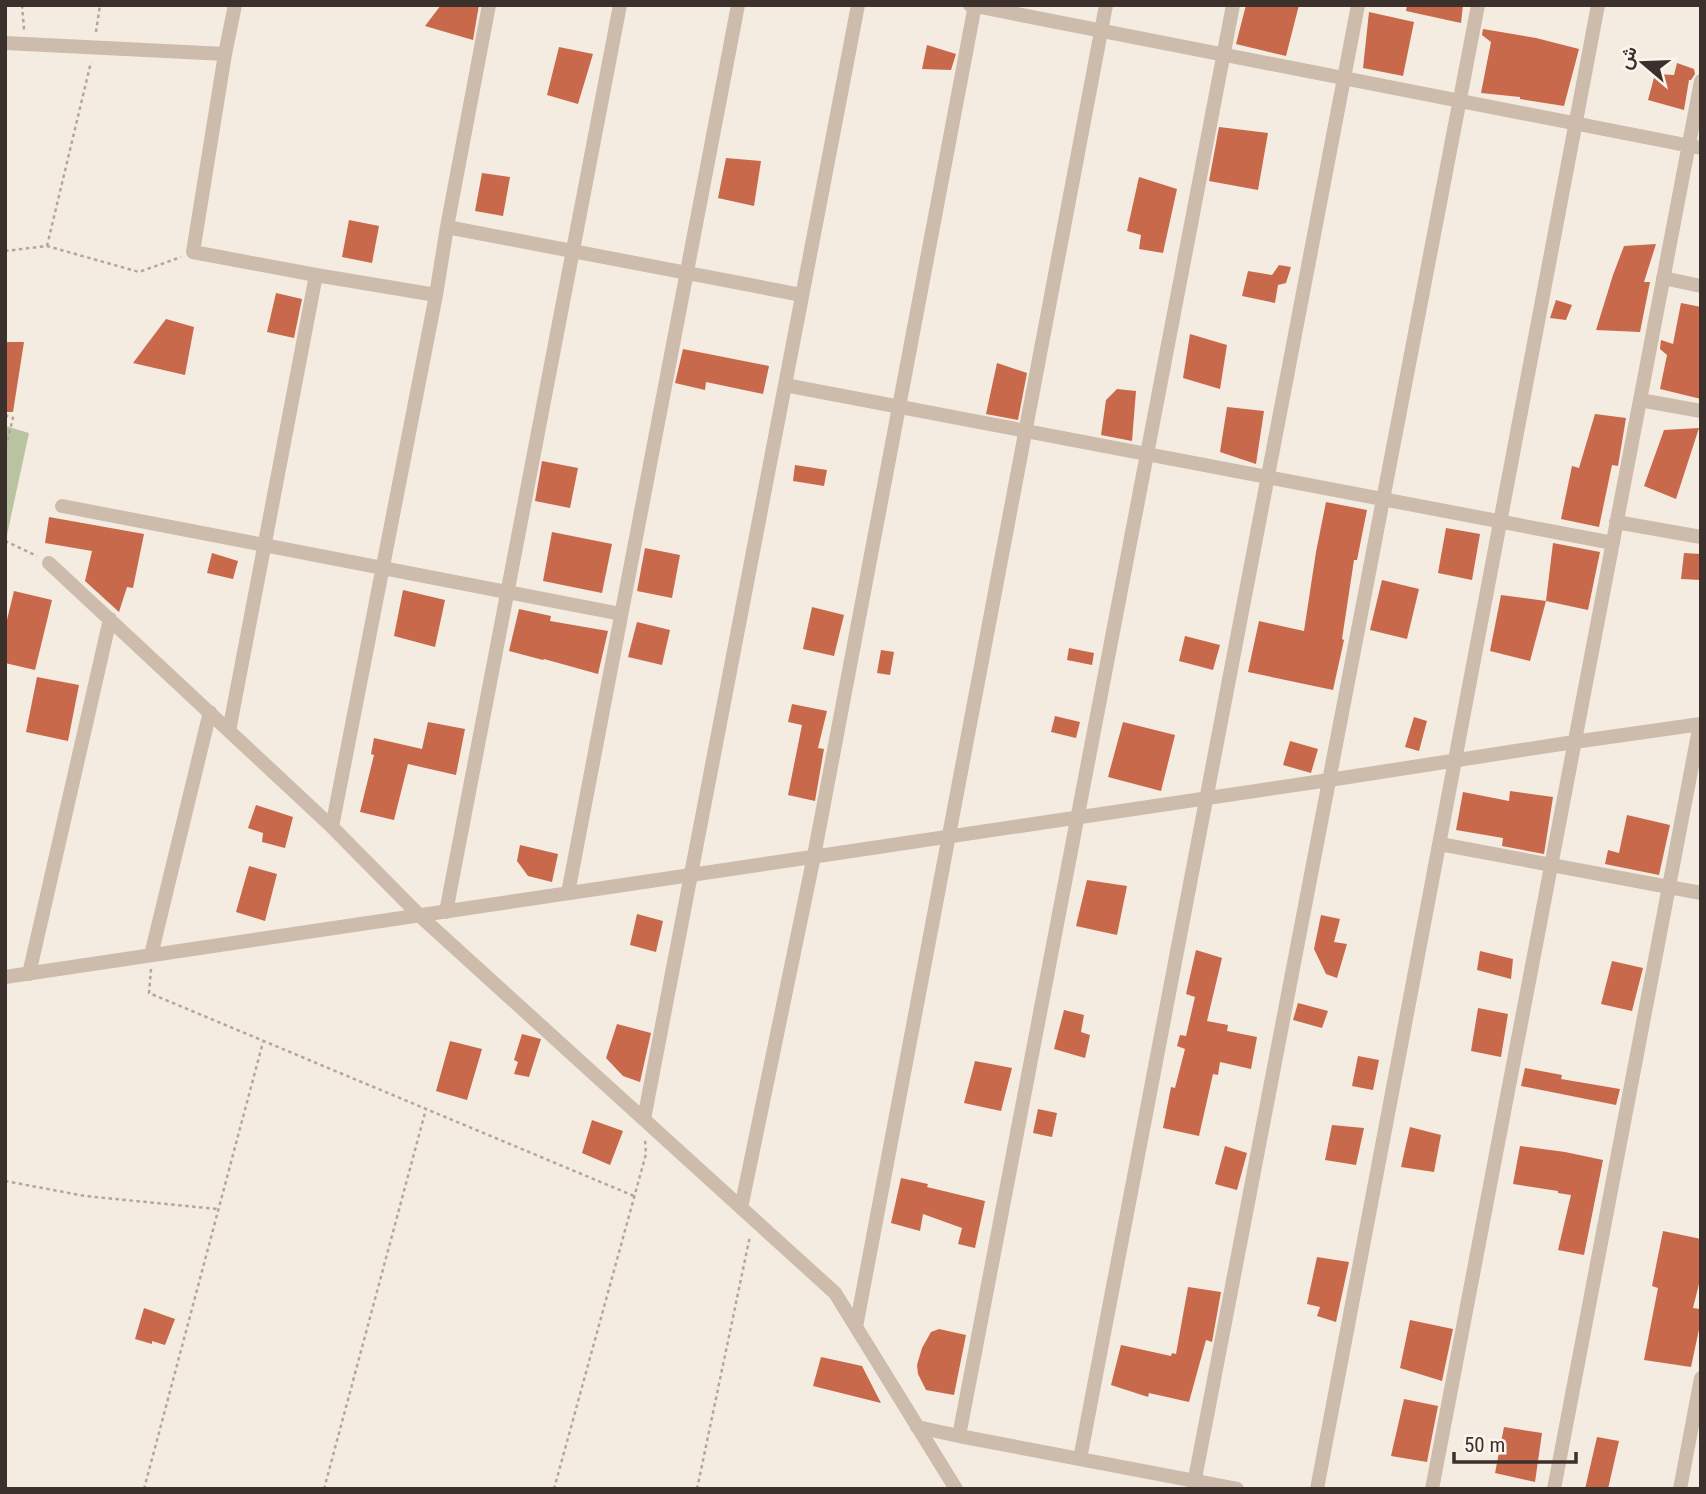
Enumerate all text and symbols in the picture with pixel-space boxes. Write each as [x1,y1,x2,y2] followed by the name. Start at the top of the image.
[1608,28,1678,98] north arrow
[1613,43,1642,72] text: ش
[1454,1420,1576,1464] scale bar
[1464,1433,1505,1457] text: 50 m

